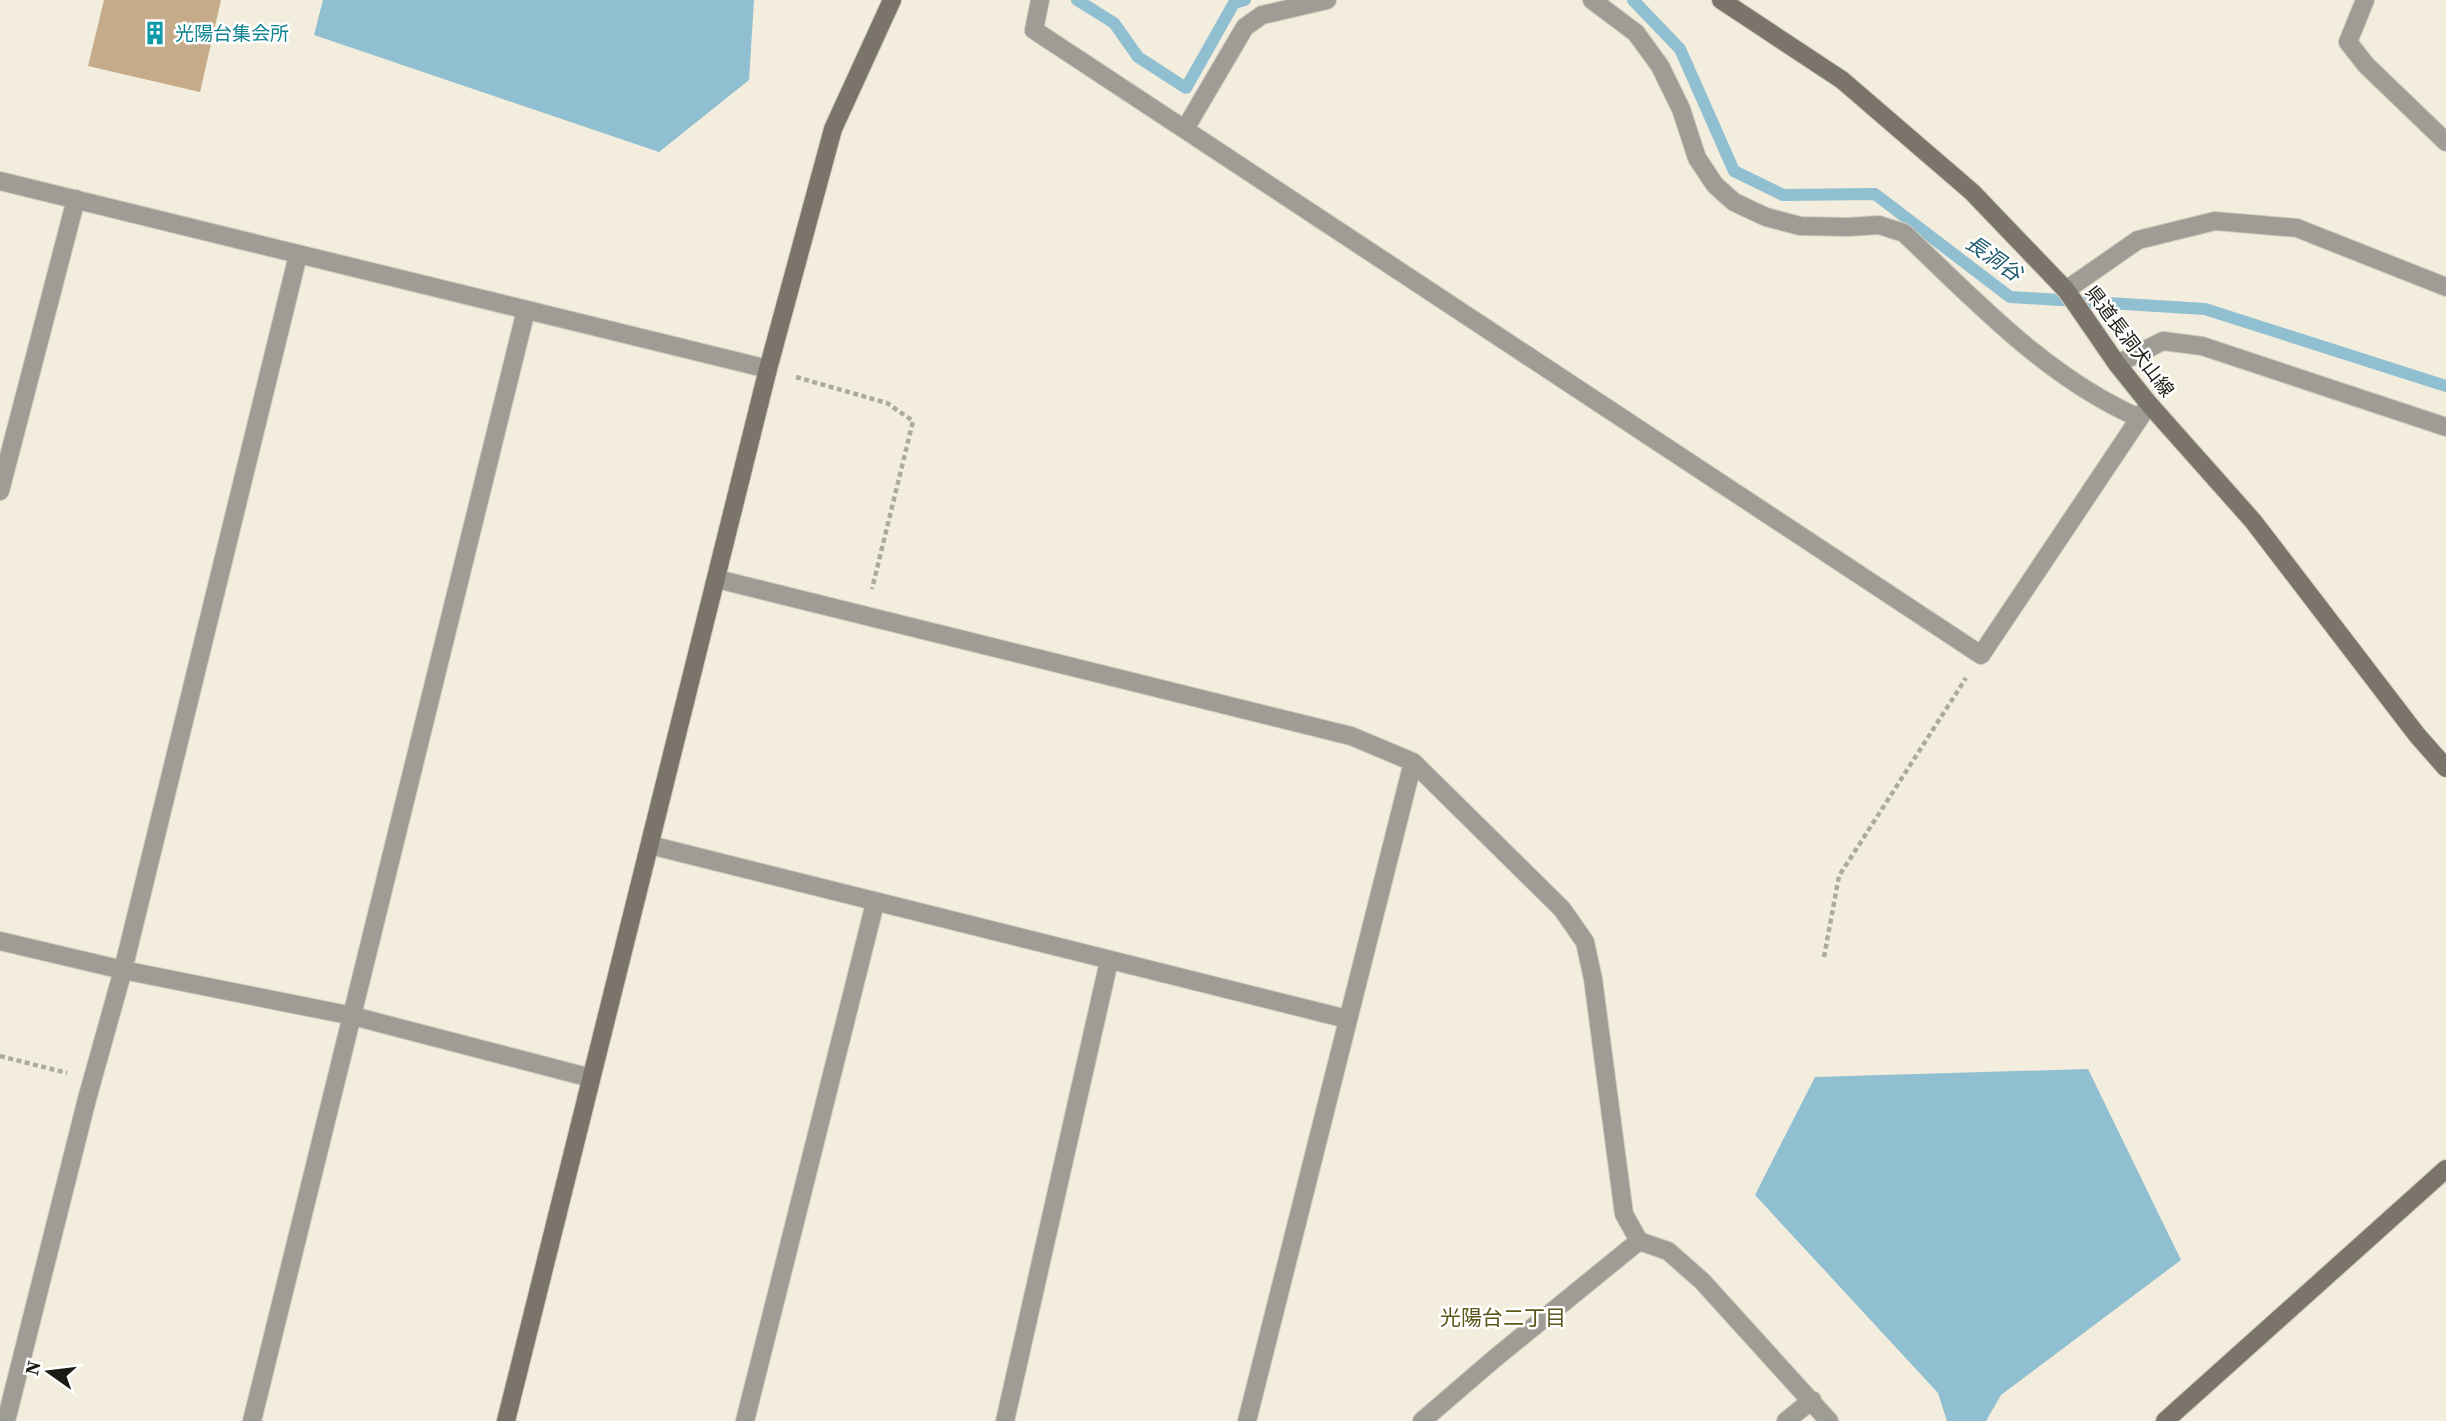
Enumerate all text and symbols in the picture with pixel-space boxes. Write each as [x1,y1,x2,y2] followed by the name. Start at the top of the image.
[141,19,169,47] building icon: 光陽台集会所
[175,20,289,46] place label: 光陽台集会所
[1960,228,2030,289] water label: 長洞谷
[2080,280,2180,402] street label: 県道長洞犬山線
[1440,1303,1566,1332] district label: 光陽台二丁目
[14,1337,84,1407] north arrow
[18,1358,47,1378] text: N

